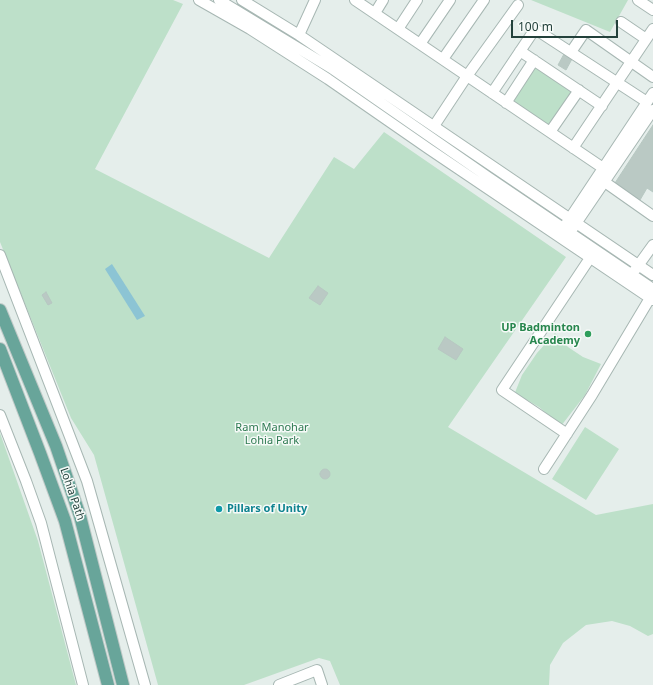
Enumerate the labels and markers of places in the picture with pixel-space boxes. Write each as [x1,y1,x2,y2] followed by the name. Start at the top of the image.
[501,321,580,347] place label: UP Badminton Academy
[583,329,593,339] marker: UP Badminton Academy
[227,502,307,516] place label: Pillars of Unity
[214,504,224,514] marker: Pillars of Unity

